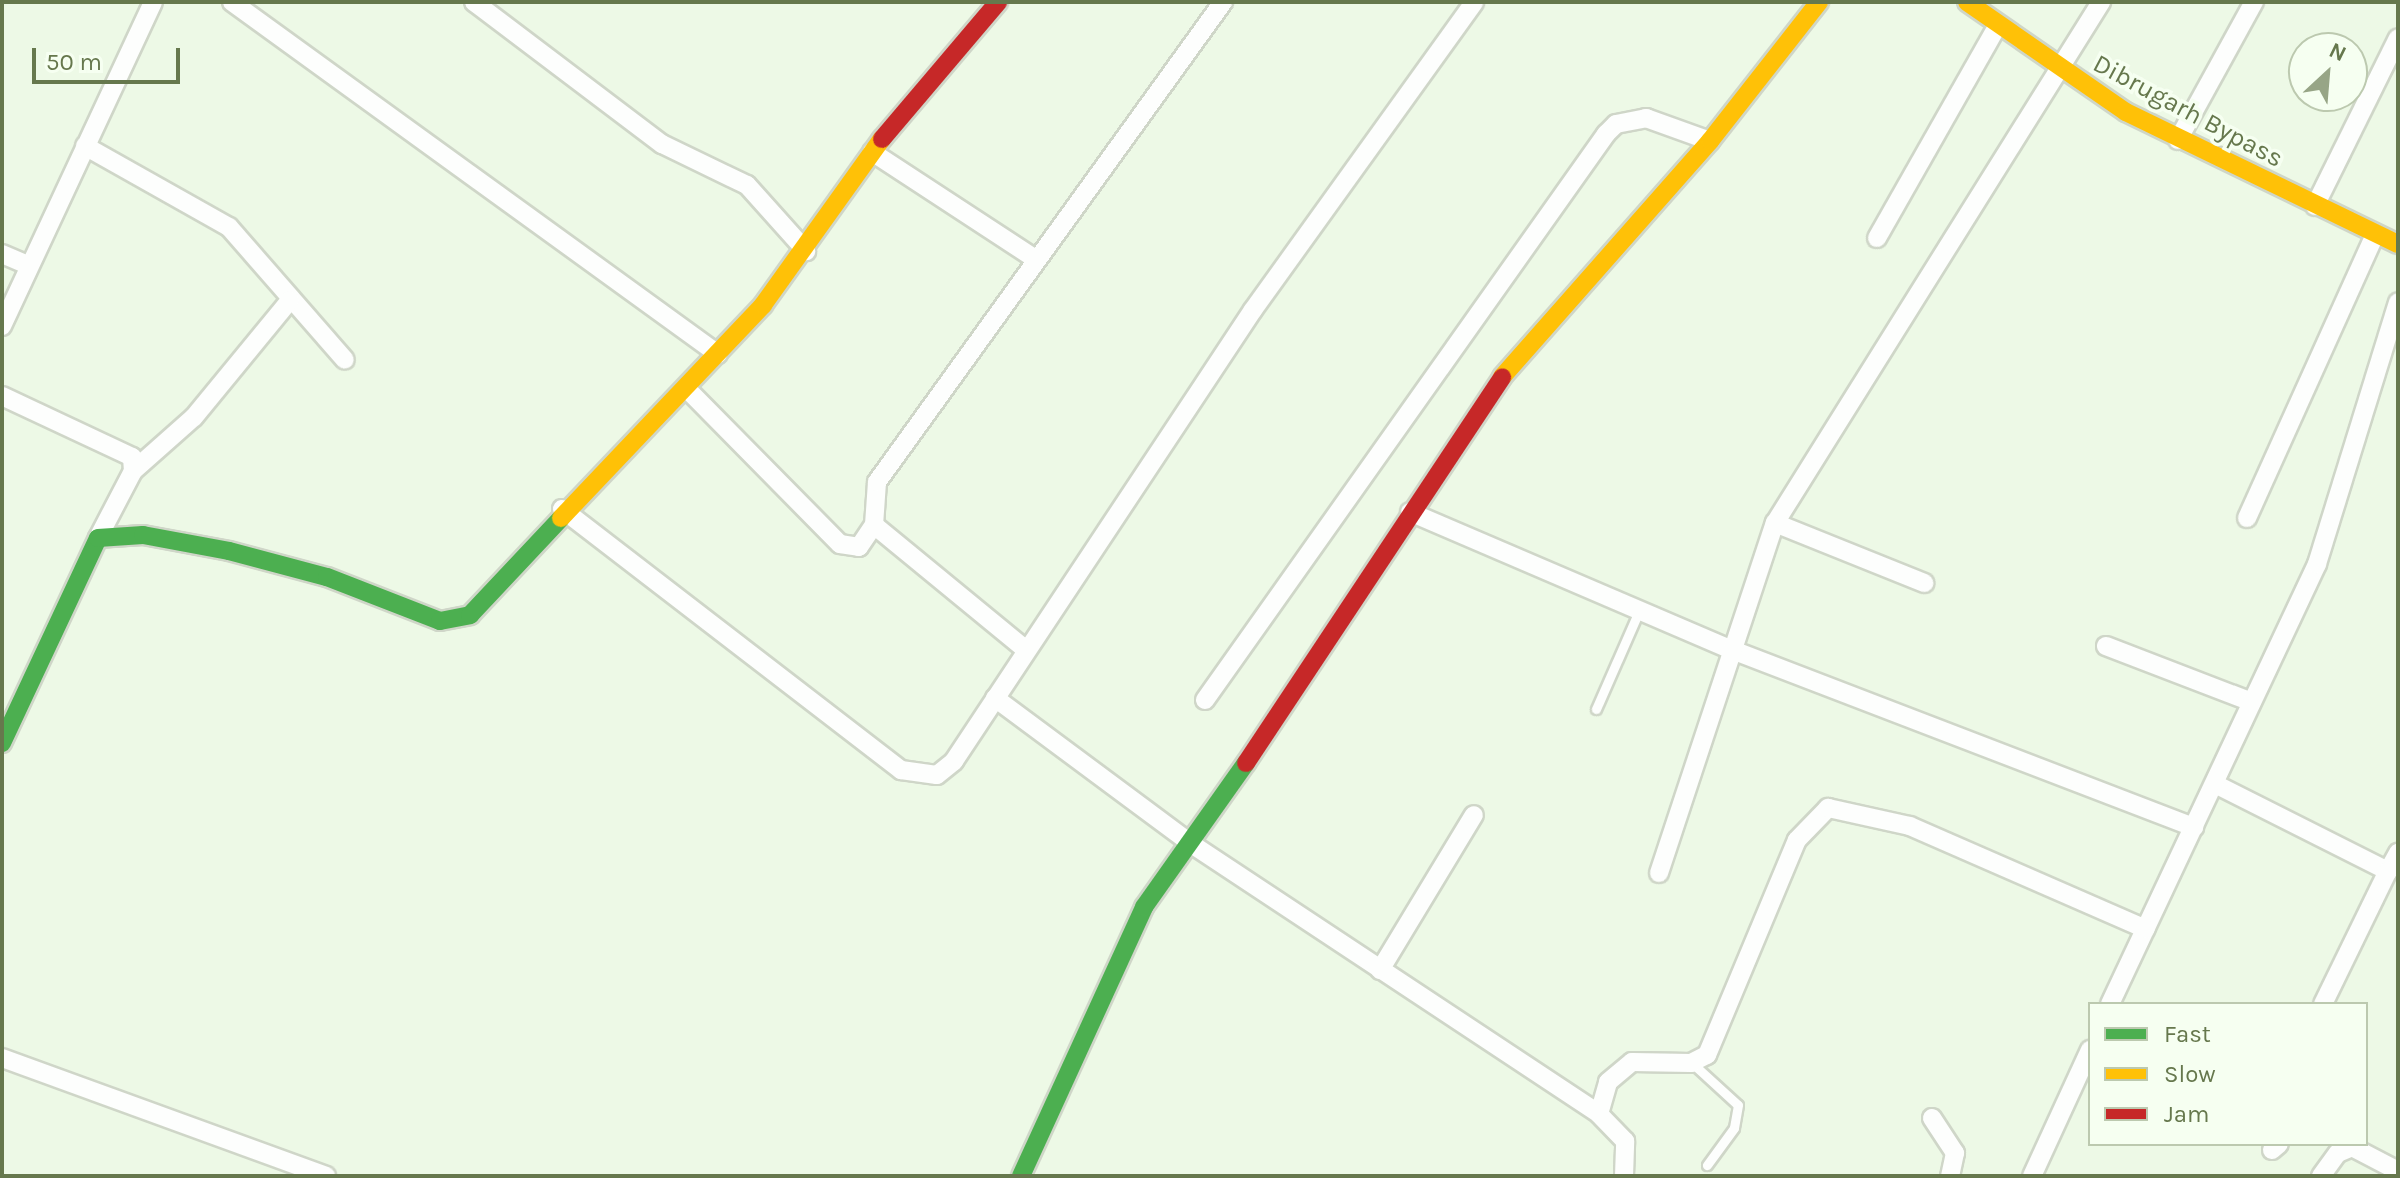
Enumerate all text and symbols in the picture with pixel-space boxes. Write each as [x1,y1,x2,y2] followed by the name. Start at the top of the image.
[36,32,184,82] scale bar
[2288,32,2368,112] north arrow
[2325,37,2350,67] text: N
[46,48,102,76] text: 50 m
[2088,48,2288,174] street label: Dibrugarh Bypass
[2088,1002,2368,1146] legend
[2164,1020,2211,1048] text: Fast
[2164,1060,2216,1088] text: Slow
[2164,1100,2209,1128] text: Jam

